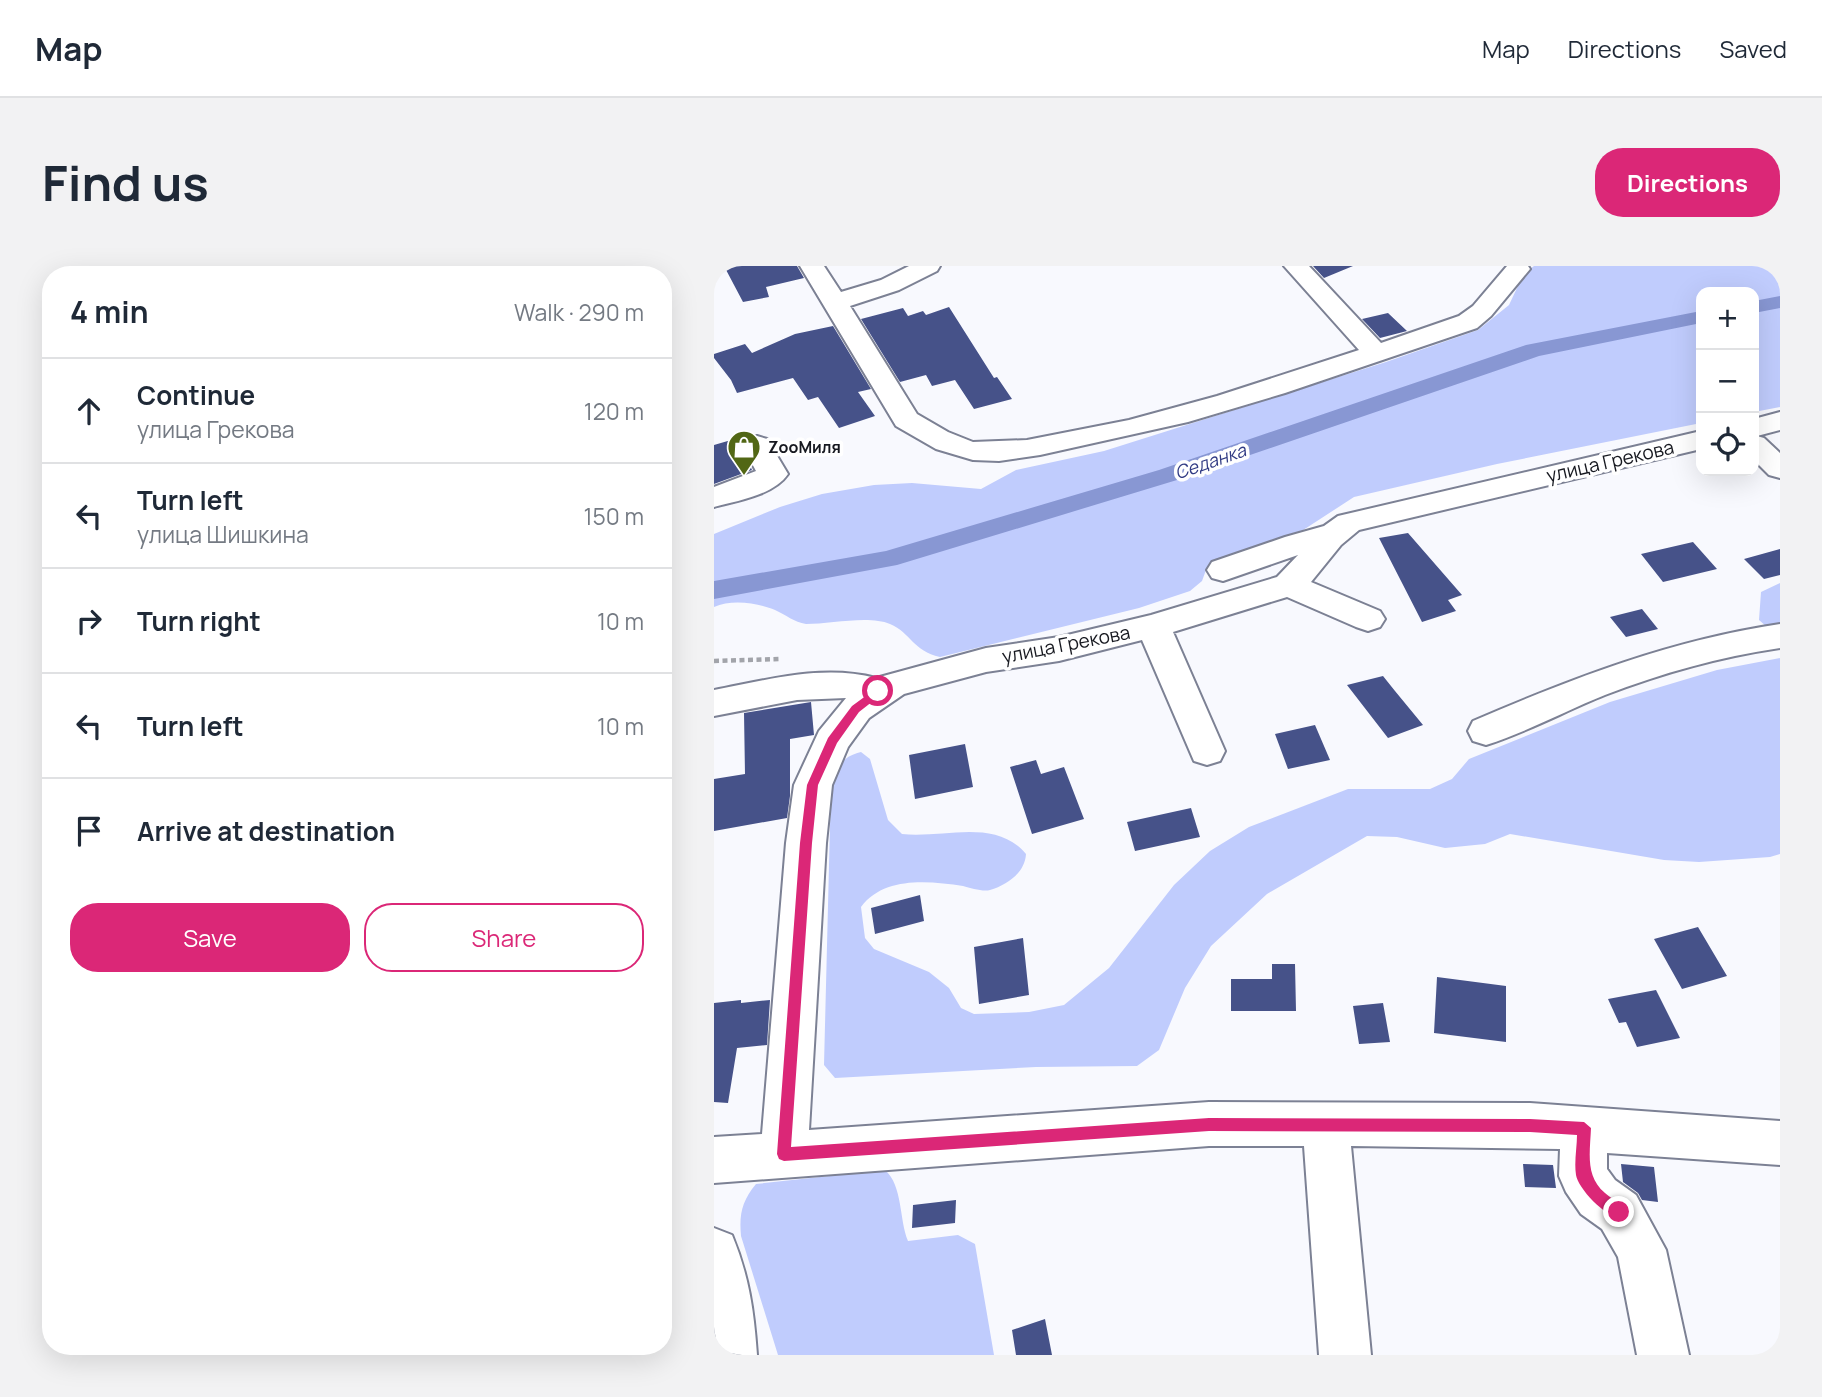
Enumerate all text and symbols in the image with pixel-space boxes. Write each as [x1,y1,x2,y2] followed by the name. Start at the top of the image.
[35,26,103,71] text: Map
[1482,32,1530,65] text: Map
[1568,32,1681,65] text: Directions
[1719,32,1787,65] text: Saved
[1595,148,1780,217] button: Directions
[42,149,209,216] text: Find us
[1696,287,1759,476] map controls
[1696,287,1759,350] button: +
[70,291,148,332] text: 4 min
[514,296,644,328] text: Walk · 290 m
[1696,350,1759,413] button: −
[137,377,255,413] text: Continue
[70,392,108,430] icon: ahead
[584,395,644,427] text: 120 m
[137,413,295,445] text: улица Грекова
[1696,413,1759,476] button: locate
[725,428,763,477] shop icon: ZooМиля
[1544,434,1676,488] street label: улица Грекова
[768,436,841,458] place label: ZooМиля
[1171,437,1250,484] water label: Седанка
[137,482,244,518] text: Turn left
[70,497,108,535] icon: left
[584,500,644,532] text: 150 m
[137,518,309,550] text: улица Шишкина
[70,602,108,640] icon: right
[137,603,261,639] text: Turn right
[597,605,644,637] text: 10 m
[1000,619,1132,669] street label: улица Грекова
[862,675,893,706] route start
[70,707,108,745] icon: left
[137,708,244,744] text: Turn left
[597,710,644,742] text: 10 m
[70,812,108,850] icon: arrive
[137,813,395,849] text: Arrive at destination
[70,903,350,972] button: Save
[364,903,644,972] button: Share
[1603,1196,1634,1227] route end

